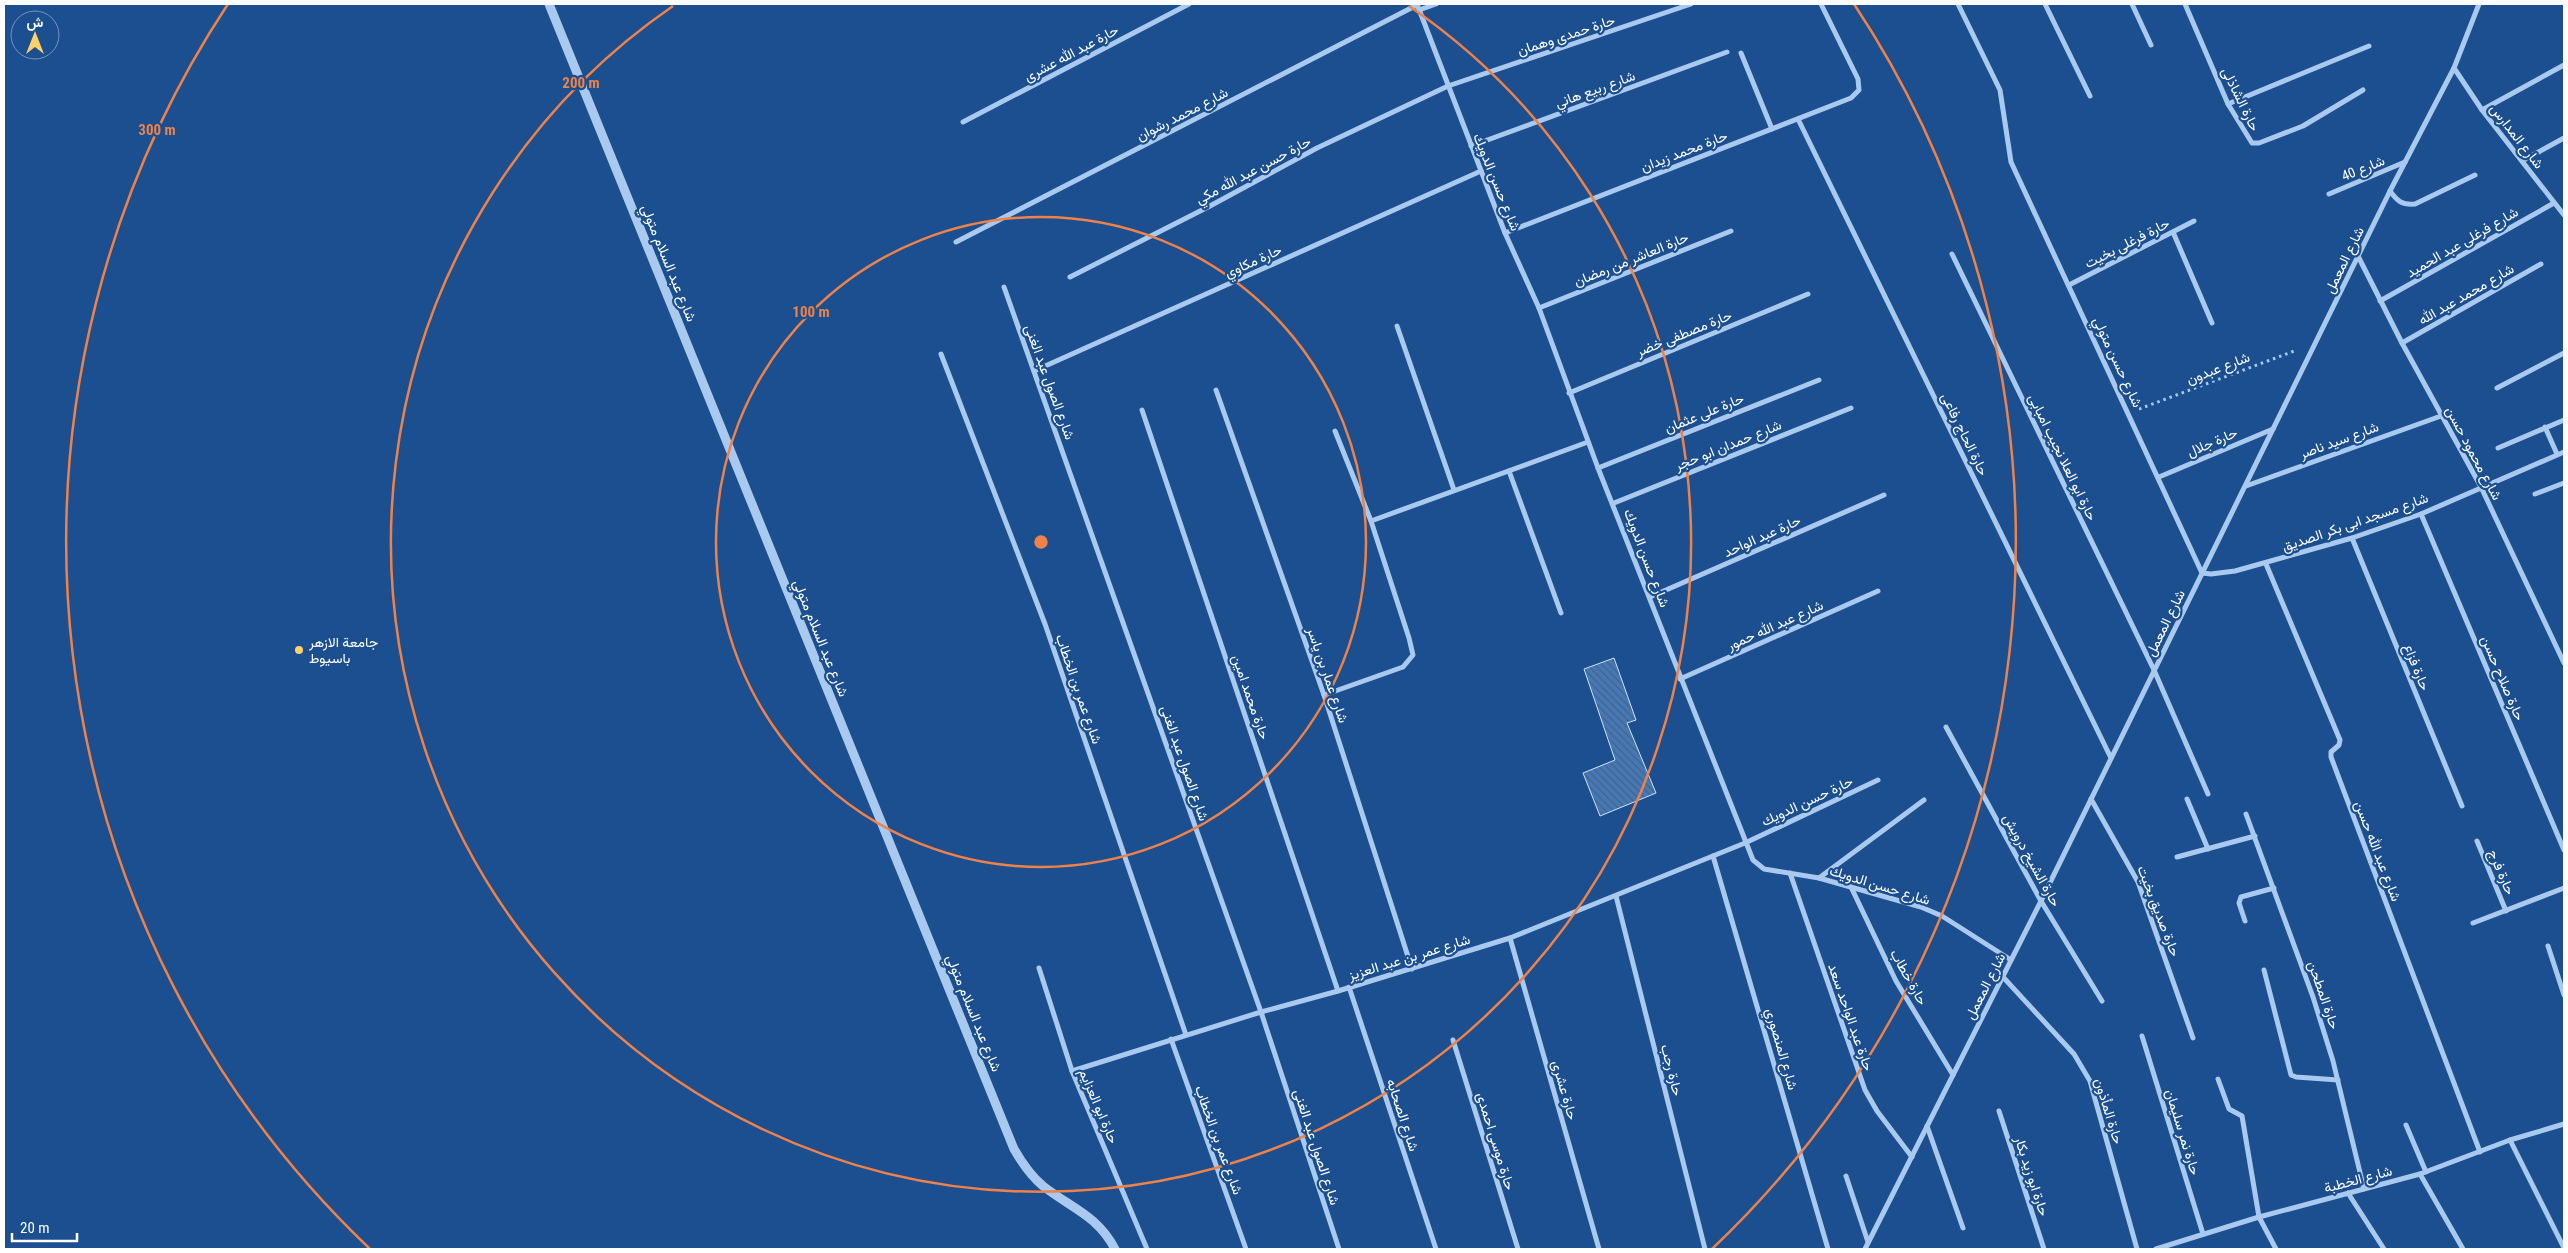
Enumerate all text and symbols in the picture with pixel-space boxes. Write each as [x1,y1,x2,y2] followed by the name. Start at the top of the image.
[10,10,60,60] north arrow
[1515,12,1617,59] street label: حارة حمدى وهمان
[27,14,44,31] text: ش
[1021,21,1121,85] street label: حارة عبد الله عشرى
[2218,64,2263,134] street label: حارة الشاذلى
[1553,67,1639,115] street label: شارع ربيع هاني
[562,74,600,92] text: 200 m
[1133,84,1232,147] street label: شارع محمد رشوان
[2484,100,2547,173] street label: شارع المدارس
[138,121,176,139] text: 300 m
[1638,127,1730,176] street label: حارة محمد زيدان
[1467,131,1524,234] street label: شارع حسن الدويك
[1193,133,1315,211] street label: حارة حسن عبد الله مكي
[2339,152,2388,187] street label: شارع 40
[634,202,700,325] street label: شارع عبد السلام متولي
[2403,203,2522,283] street label: شارع فرغلى عبد الحميد
[2082,215,2173,272] street label: حارة فرغلى بخيت
[2321,224,2370,297] street label: شارع المعمل
[1571,229,1691,290] street label: حارة العاشر من رمضان
[1222,241,1286,284] street label: حارة مكاوي
[2415,260,2518,330] street label: شارع محمد عبد الله
[792,303,830,321] text: 100 m
[1633,307,1734,361] street label: حارة مصطفى خضر
[2086,314,2146,411] street label: شارع حسن متولي
[1019,322,1078,443] street label: شارع الصول عبد الغنى
[2184,349,2253,390] street label: شارع عبدون
[1662,390,1746,437] street label: حارة على عثمان
[1935,390,1992,479] street label: حارة الحاج رفاعى
[2024,391,2101,523] street label: حارة ابو العلا نجيب امبابى
[2440,403,2505,504] street label: شارع محمود حسن
[1672,416,1785,477] street label: شارع حمدان ابو حجر
[2296,418,2382,465] street label: شارع سيد ناصر
[2184,424,2240,462] street label: حارة جلال
[2280,489,2431,557] street label: شارع مسجد ابى بكر الصديق
[1618,507,1673,610] street label: شارع حسن الدويك
[1721,512,1804,561] street label: حارة عبد الواحد
[1032,533,1050,551] centre of rings
[786,577,852,700] street label: شارع عبد السلام متولي
[2142,587,2191,660] street label: شارع المعمل
[1724,597,1827,656] street label: شارع عبد الله حمور
[1301,624,1352,726] street label: شارع عمار بن ياسر
[1050,632,1105,747] street label: شارع عمر بن الخطاب
[2475,633,2528,724] street label: حارة صلاح حسن
[308,634,378,667] place label: جامعة الازهر باسيوط
[2398,641,2434,694] street label: حارة فزاع
[293,644,305,656] marker: جامعة الازهر باسيوط
[1228,653,1273,742] street label: حارة محمد امين
[1155,703,1212,824] street label: شارع الصول عبد الغنى
[1759,773,1856,830] street label: حارة حسن الدويك
[2349,799,2405,905] street label: شارع عبد الله حسن
[1997,811,2064,911] street label: حارة الشيخ درويش
[2483,847,2519,898] street label: حارة فرج
[1827,862,1932,911] street label: شارع حسن الدويك
[2133,863,2184,959] street label: حارة صديق بخيت
[1345,931,1473,986] street label: شارع عمر بن عبد العزيز
[1886,946,1931,1008] street label: حارة خطاب
[1962,950,2011,1023] street label: شارع المعمل
[939,952,1005,1075] street label: شارع عبد السلام متولي
[2304,959,2343,1031] street label: حارة المطحن
[1824,961,1877,1073] street label: حارة عبد الواحد سعد
[1759,1006,1801,1093] street label: شارع المنصوري
[1657,1043,1686,1098] street label: حارة رجب
[1548,1059,1581,1122] street label: حارة عشرى
[1075,1066,1122,1146] street label: حارة ابو العزايم
[2090,1076,2127,1146] street label: حارة المأذون
[1381,1077,1422,1154] street label: شارع الصحابه
[1189,1083,1246,1198] street label: شارع عمر بن الخطاب
[1288,1087,1343,1208] street label: شارع الصول عبد الغنى
[2161,1087,2204,1177] street label: حارة نمر سليمان
[1473,1090,1518,1192] street label: حارة موسى احمدى
[2010,1133,2052,1218] street label: حارة ابو زيد بكار
[2322,1162,2395,1199] street label: شارع الخطبة
[12,1210,78,1242] scale bar
[20,1219,50,1237] text: 20 m

